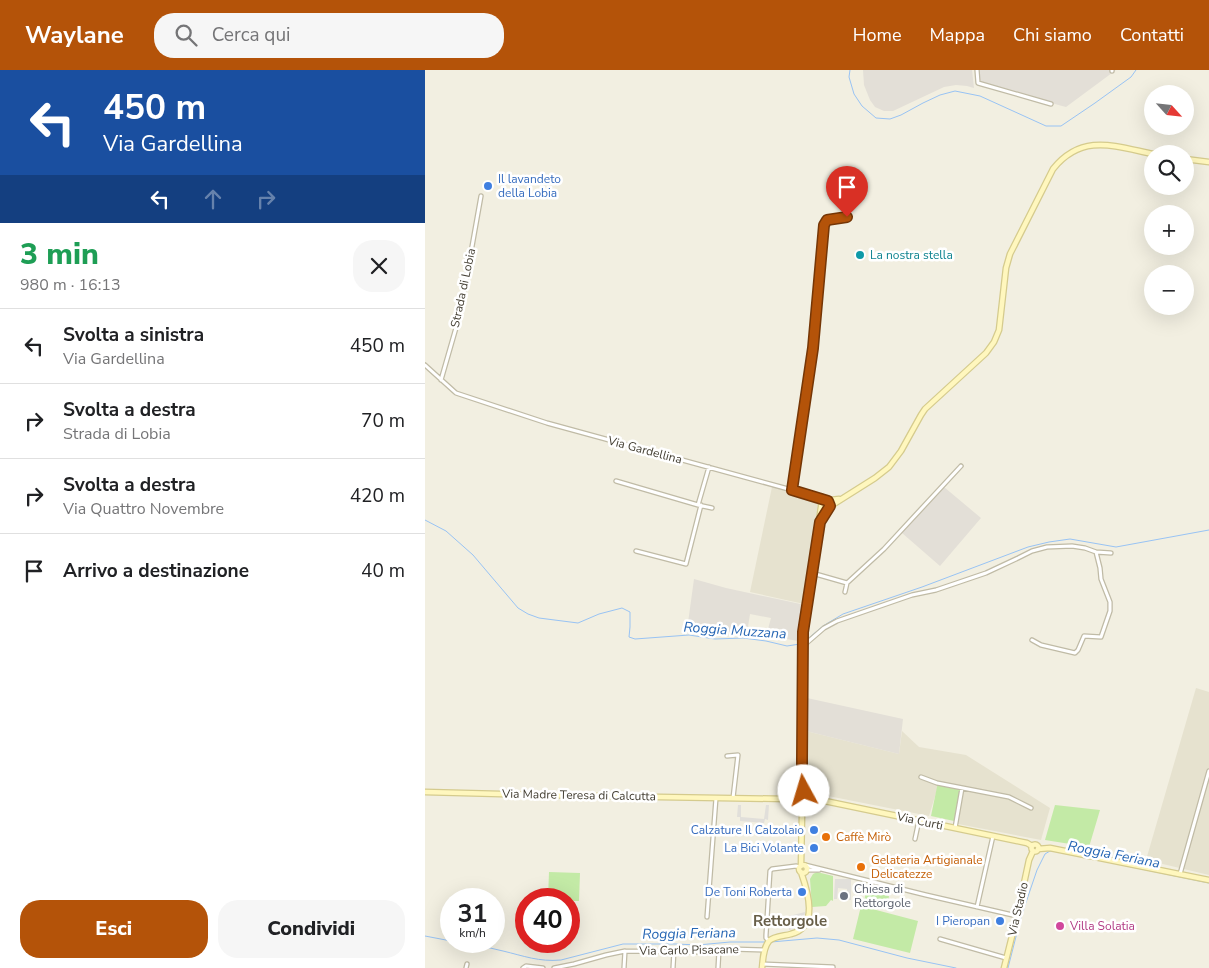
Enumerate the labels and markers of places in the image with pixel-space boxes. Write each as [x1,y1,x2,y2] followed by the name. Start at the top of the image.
[826,166,868,217] pin
[498,171,561,201] place label: Il lavandeto della Lobia
[482,180,494,192] marker: Il lavandeto della Lobia
[870,247,953,263] place label: La nostra stella
[854,249,866,261] marker: La nostra stella
[691,822,804,838] place label: Calzature Il Calzolaio
[808,824,820,836] marker: Calzature Il Calzolaio
[836,829,892,845] place label: Caffè Mirò
[820,831,832,843] marker: Caffè Mirò
[724,840,804,856] place label: La Bici Volante
[808,842,820,854] marker: La Bici Volante
[871,852,983,882] place label: Gelateria Artigianale Delicatezze
[855,861,867,873] marker: Gelateria Artigianale Delicatezze
[854,881,911,911] place label: Chiesa di Rettorgole
[705,884,792,900] place label: De Toni Roberta
[796,886,808,898] marker: De Toni Roberta
[838,890,850,902] marker: Chiesa di Rettorgole
[936,913,990,929] place label: I Pieropan
[994,915,1006,927] marker: I Pieropan
[1069,918,1135,934] place label: Villa Solatia
[1054,920,1066,932] marker: Villa Solatia

